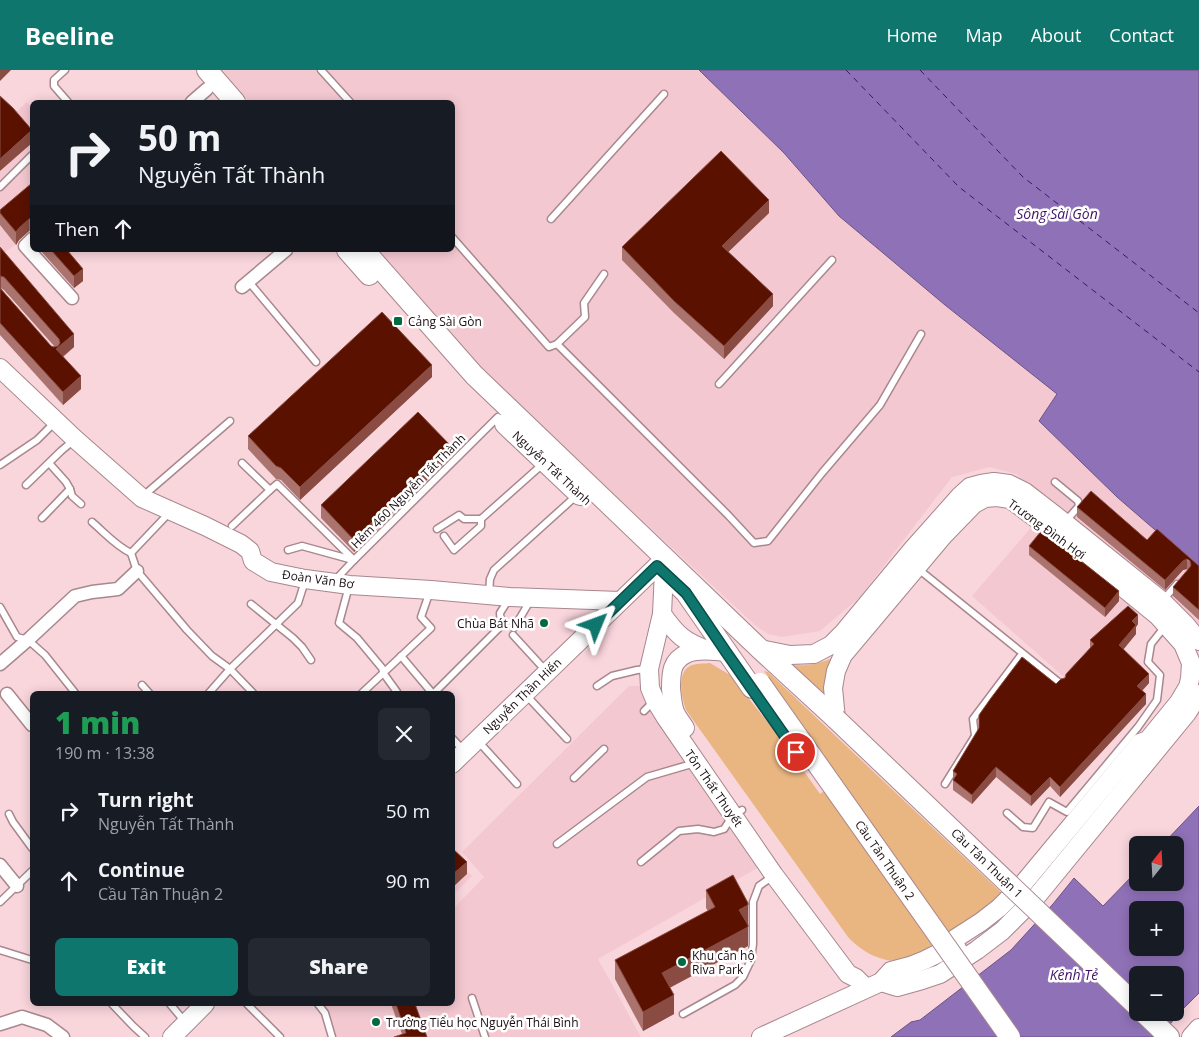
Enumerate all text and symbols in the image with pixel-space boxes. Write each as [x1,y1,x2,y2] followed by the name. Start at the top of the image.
[25,19,114,52] text: Beeline
[887,23,937,47] text: Home
[965,23,1003,47] text: Map
[1031,23,1081,47] text: About
[1109,23,1174,47] text: Contact
[138,114,221,161] text: 50 m
[55,120,120,185] icon: right
[138,159,325,189] text: Nguyễn Tất Thành
[1016,204,1098,223] water label: Sông Sài Gòn
[109,215,137,243] icon: ahead
[55,216,99,242] text: Then
[408,313,482,330] place label: Cảng Sài Gòn
[392,315,404,327] marker: Cảng Sài Gòn
[509,427,595,509] street label: Nguyễn Tất Thành
[347,430,469,552] street label: Hẻm 460 Nguyễn Tất Thành
[1005,495,1089,563] street label: Trương Đình Hợi
[281,566,356,593] street label: Đoàn Văn Bơ
[569,598,621,650] position arrow
[457,615,534,632] place label: Chùa Bát Nhã
[538,617,550,629] marker: Chùa Bát Nhã
[479,654,565,738] street label: Nguyễn Thần Hiến
[55,702,140,743] text: 1 min
[378,708,430,760] button: close
[775,731,817,773] pin
[782,738,810,766] icon: arrive
[55,742,155,764] text: 190 m · 13:38
[681,746,747,830] street label: Tôn Thất Thuyết
[98,787,193,813] text: Turn right
[55,797,83,825] icon: right
[386,798,430,824] text: 50 m
[98,813,234,835] text: Nguyễn Tất Thành
[851,817,919,903] street label: Cầu Tân Thuận 2
[947,824,1027,902] street label: Cầu Tân Thuận 1
[1129,836,1184,891] north arrow
[1129,836,1184,1021] map controls
[98,857,185,883] text: Continue
[55,867,83,895] icon: ahead
[386,868,430,894] text: 90 m
[98,883,223,905] text: Cầu Tân Thuận 2
[1129,901,1184,956] button: +
[55,938,238,996] button: Exit
[248,938,430,996] button: Share
[692,947,755,978] place label: Khu căn hộ Riva Park
[676,956,688,968] marker: Khu căn hộ Riva Park
[1050,965,1098,984] water label: Kênh Tẻ
[1129,966,1184,1021] button: −
[386,1014,579,1031] place label: Trường Tiểu học Nguyễn Thái Bình
[370,1016,382,1028] marker: Trường Tiểu học Nguyễn Thái Bình

